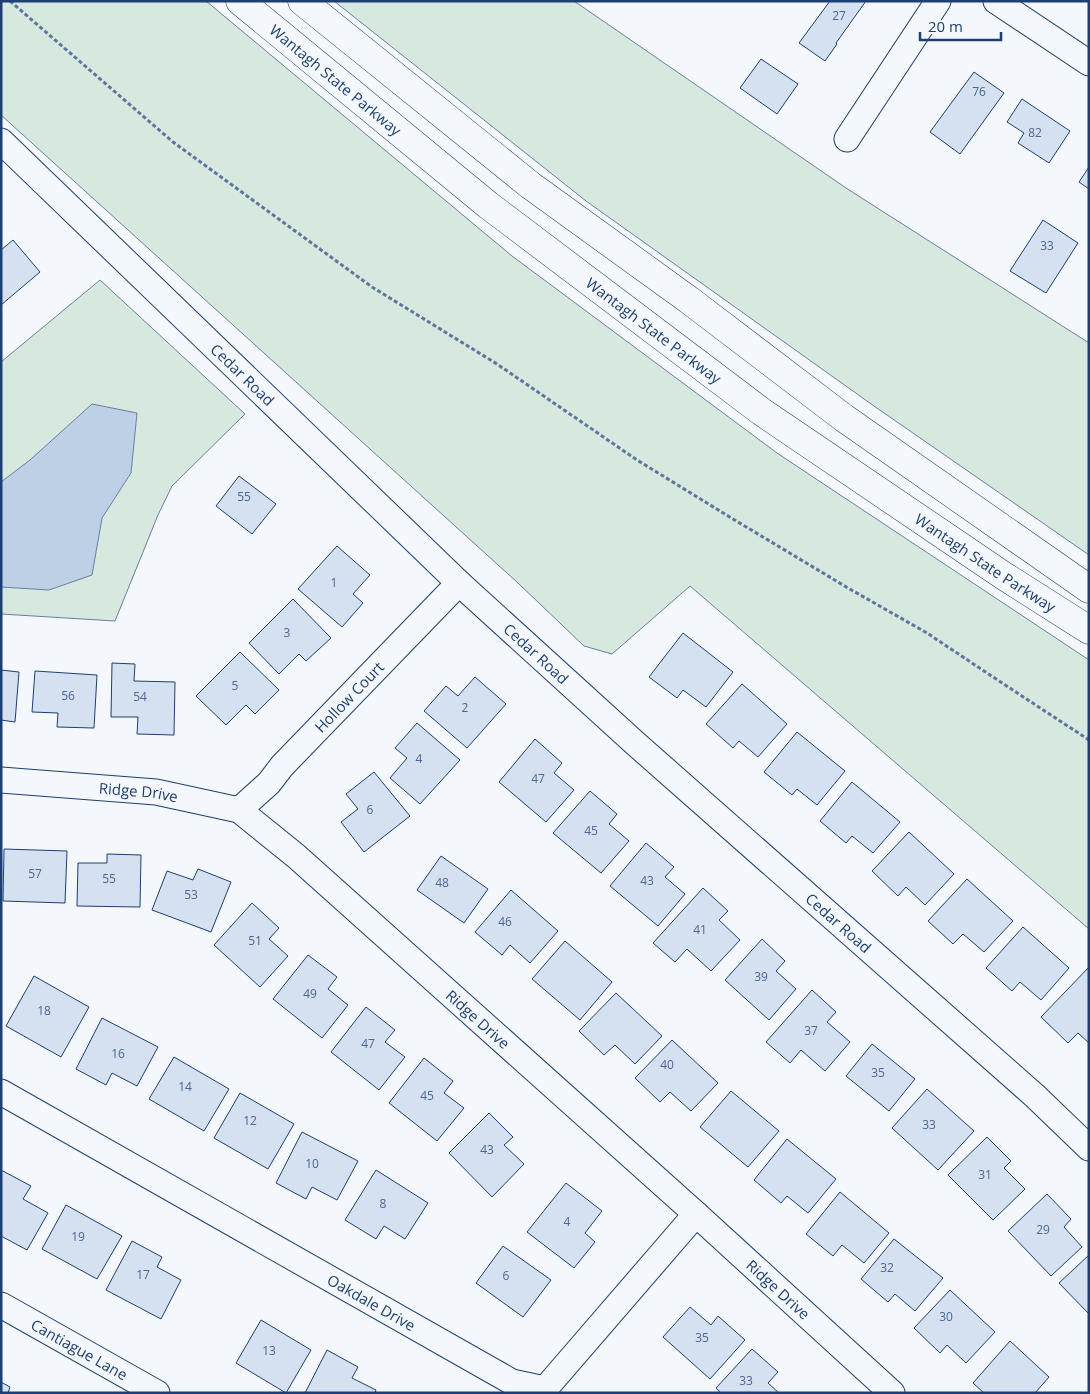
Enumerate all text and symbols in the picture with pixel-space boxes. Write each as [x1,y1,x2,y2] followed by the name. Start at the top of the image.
[832,7,846,24] house number: 27
[920,10,1001,42] scale bar
[928,16,963,36] text: 20 m
[266,20,406,140] street label: Wantagh State Parkway
[972,83,986,100] house number: 76
[1028,124,1042,141] house number: 82
[1040,237,1054,254] house number: 33
[582,273,726,388] street label: Wantagh State Parkway
[207,339,279,410] street label: Cedar Road
[237,488,251,505] house number: 55
[911,509,1060,617] street label: Wantagh State Parkway
[331,574,337,591] house number: 1
[500,619,573,688] street label: Cedar Road
[284,624,291,641] house number: 3
[310,657,388,737] street label: Hollow Court
[232,677,239,694] house number: 5
[61,687,75,704] house number: 56
[133,688,147,705] house number: 54
[462,699,469,716] house number: 2
[416,750,423,767] house number: 4
[531,770,545,787] house number: 47
[98,778,180,806] street label: Ridge Drive
[367,801,374,818] house number: 6
[584,822,598,839] house number: 45
[28,865,42,882] house number: 57
[102,870,116,887] house number: 55
[640,872,654,889] house number: 43
[435,874,449,891] house number: 48
[184,886,198,903] house number: 53
[802,888,876,957] street label: Cedar Road
[498,913,512,930] house number: 46
[693,921,707,938] house number: 41
[248,932,262,949] house number: 51
[754,968,768,985] house number: 39
[303,985,317,1002] house number: 49
[442,985,514,1053] street label: Ridge Drive
[37,1002,51,1019] house number: 18
[804,1022,818,1039] house number: 37
[361,1035,375,1052] house number: 47
[111,1045,125,1062] house number: 16
[660,1056,674,1073] house number: 40
[871,1064,885,1081] house number: 35
[178,1078,192,1095] house number: 14
[420,1087,434,1104] house number: 45
[243,1112,257,1129] house number: 12
[922,1116,936,1133] house number: 33
[480,1141,494,1158] house number: 43
[305,1155,319,1172] house number: 10
[978,1166,992,1183] house number: 31
[380,1195,387,1212] house number: 8
[564,1213,571,1230] house number: 4
[1036,1221,1050,1238] house number: 29
[71,1228,85,1245] house number: 19
[742,1255,814,1323] street label: Ridge Drive
[880,1259,894,1276] house number: 32
[136,1266,150,1283] house number: 17
[503,1267,510,1284] house number: 6
[324,1269,419,1335] street label: Oakdale Drive
[939,1308,953,1325] house number: 30
[27,1314,131,1384] street label: Cantiague Lane
[695,1329,709,1346] house number: 35
[262,1342,276,1359] house number: 13
[739,1372,753,1389] house number: 33

